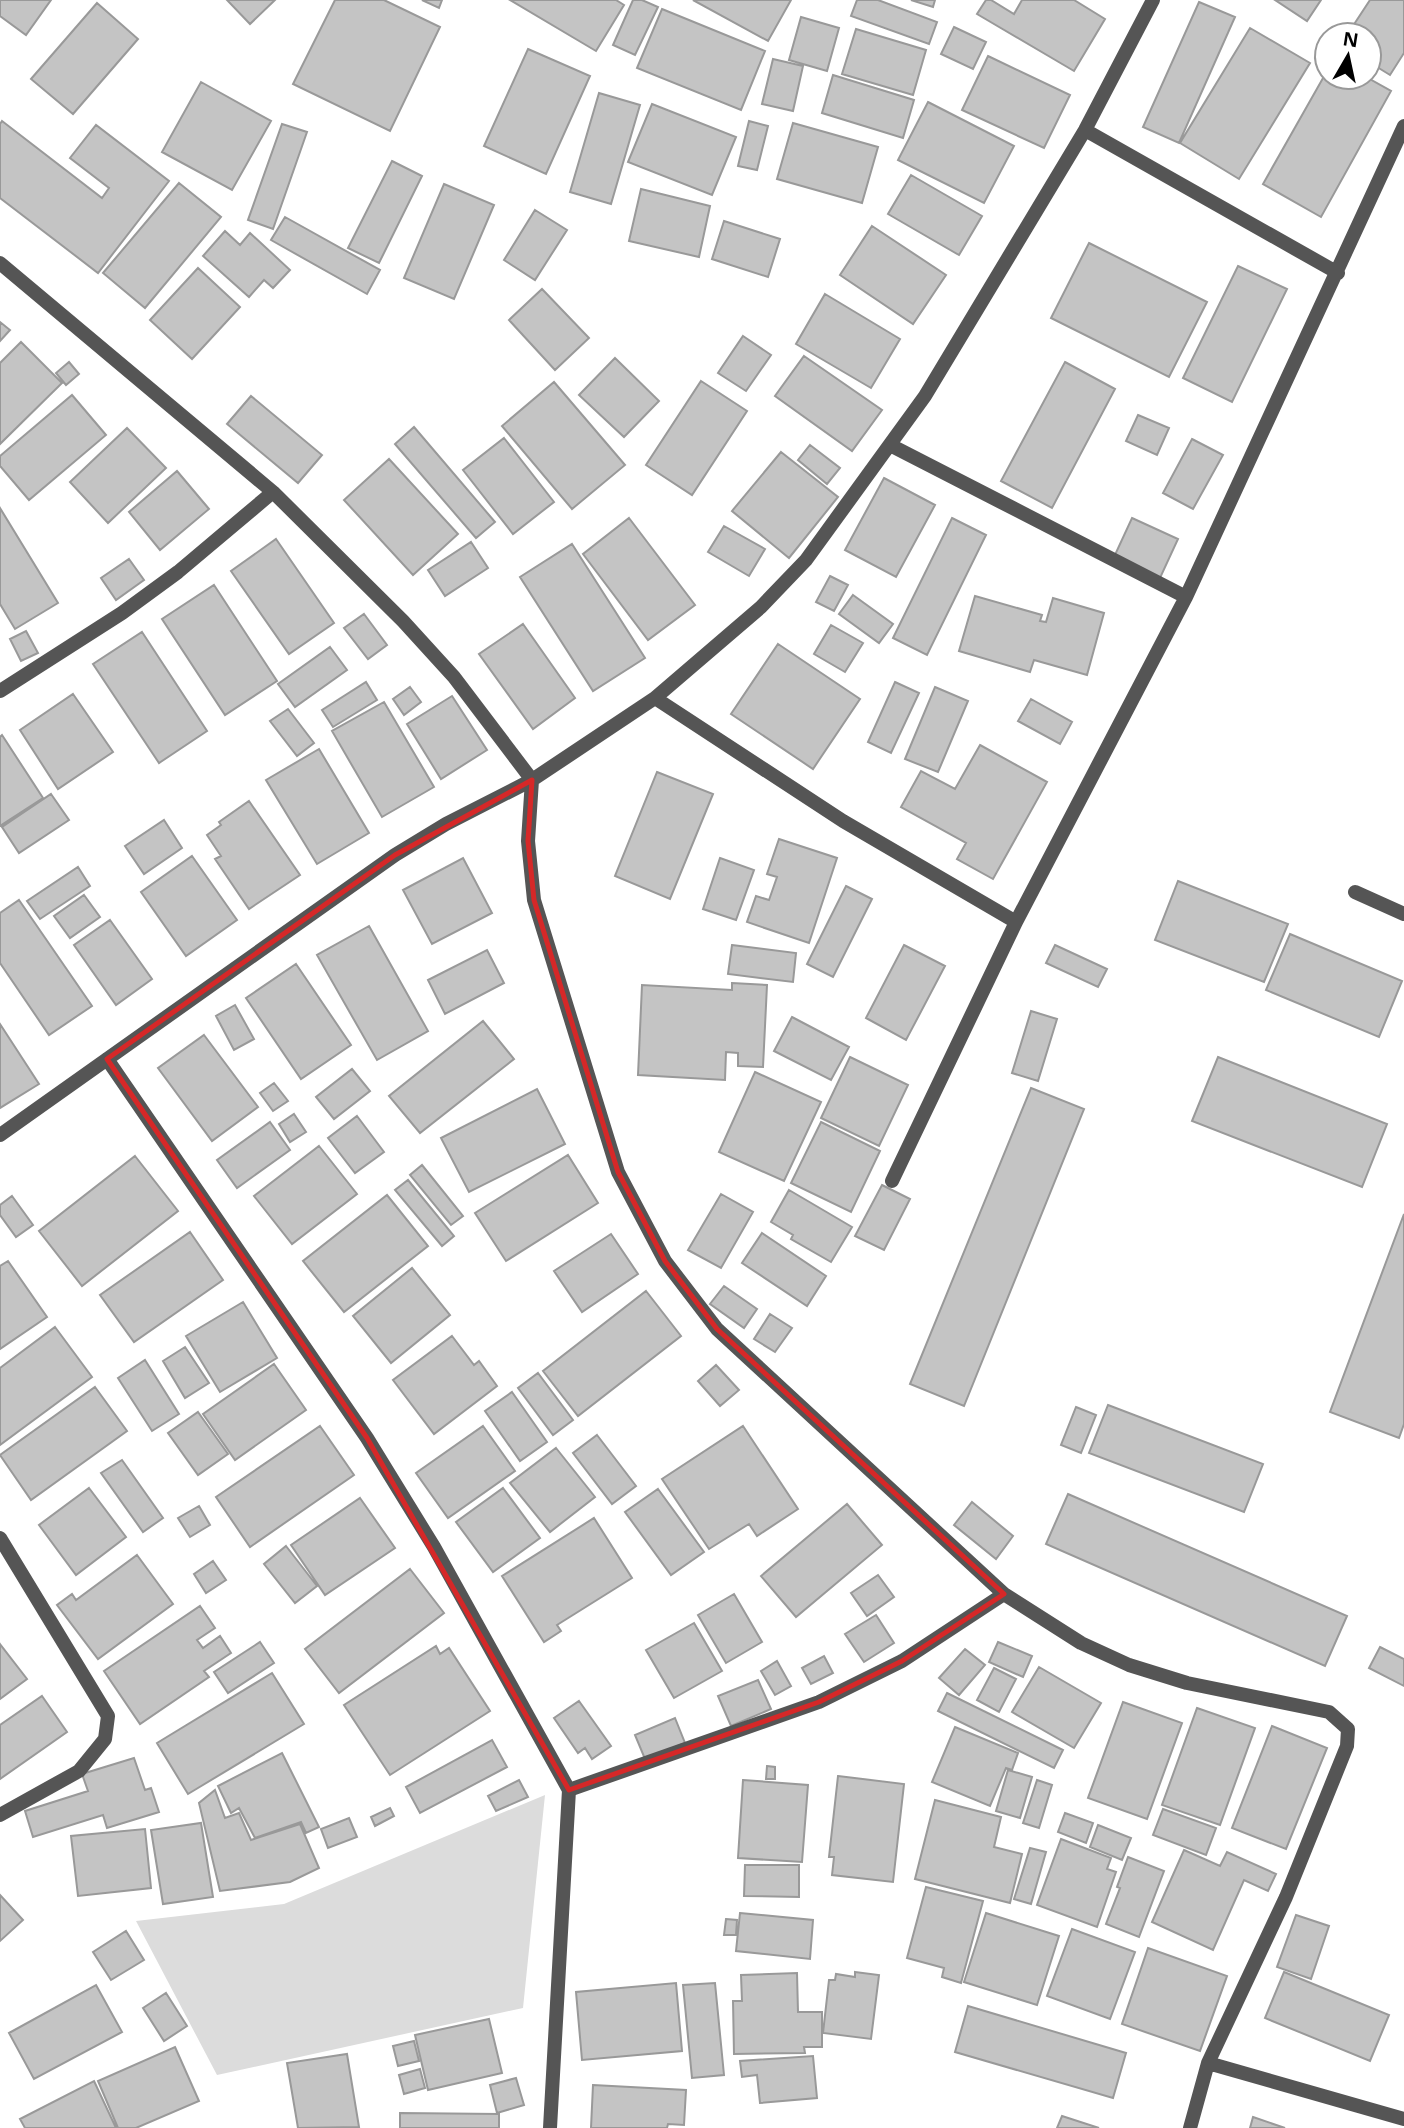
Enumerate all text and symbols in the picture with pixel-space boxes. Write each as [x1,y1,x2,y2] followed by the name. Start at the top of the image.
[1313,21,1383,91] north arrow
[1341,25,1360,53] text: N

